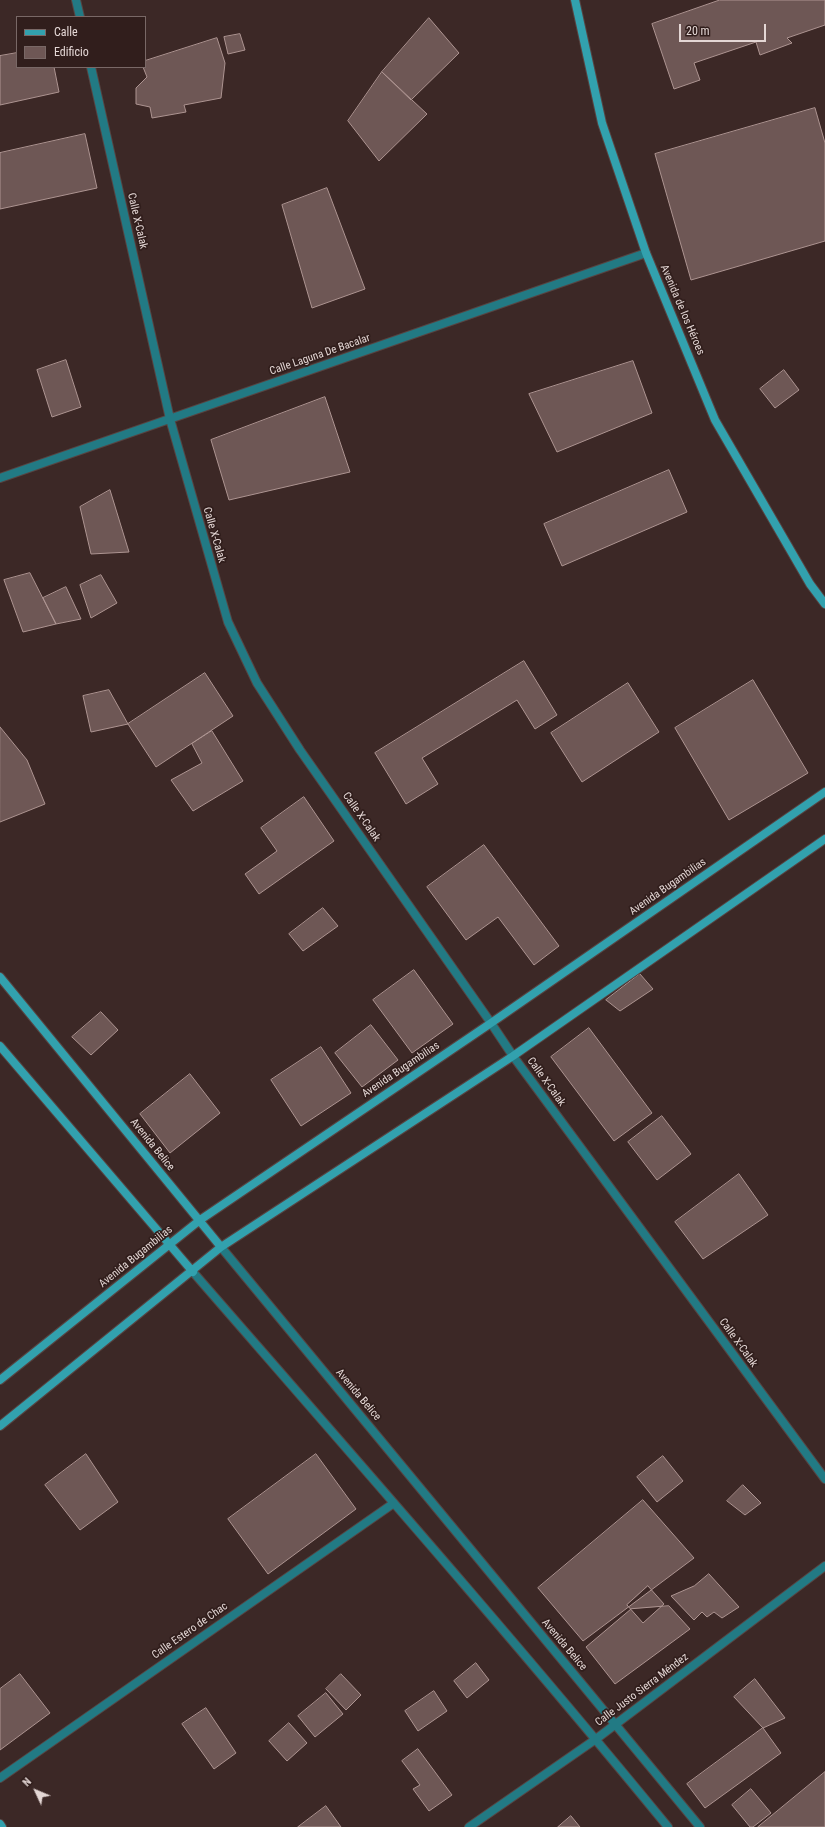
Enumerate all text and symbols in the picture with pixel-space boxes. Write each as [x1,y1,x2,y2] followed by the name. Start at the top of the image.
[16,16,146,68] legend
[681,16,768,42] scale bar
[686,24,710,38] text: 20 m
[54,25,78,39] text: Calle
[54,45,89,59] text: Edificio
[124,192,150,250] street label: Calle X-Calak
[657,263,707,357] street label: Avenida de los Héroes
[268,332,372,378] street label: Calle Laguna De Bacalar
[200,506,228,564] street label: Calle X-Calak
[339,790,383,844] street label: Calle X-Calak
[627,856,709,918] street label: Avenida Bugambilias
[360,1039,442,1101] street label: Avenida Bugambilias
[524,1055,568,1109] street label: Calle X-Calak
[127,1116,177,1174] street label: Avenida Belice
[97,1223,175,1291] street label: Avenida Bugambilias
[716,1316,760,1370] street label: Calle X-Calak
[333,1366,383,1424] street label: Avenida Belice
[150,1600,230,1662] street label: Calle Estero de Chac
[539,1616,589,1674] street label: Avenida Belice
[593,1651,691,1729] street label: Calle Justo Sierra Méndez
[16,1771,56,1811] north arrow
[20,1775,34,1789] text: N

